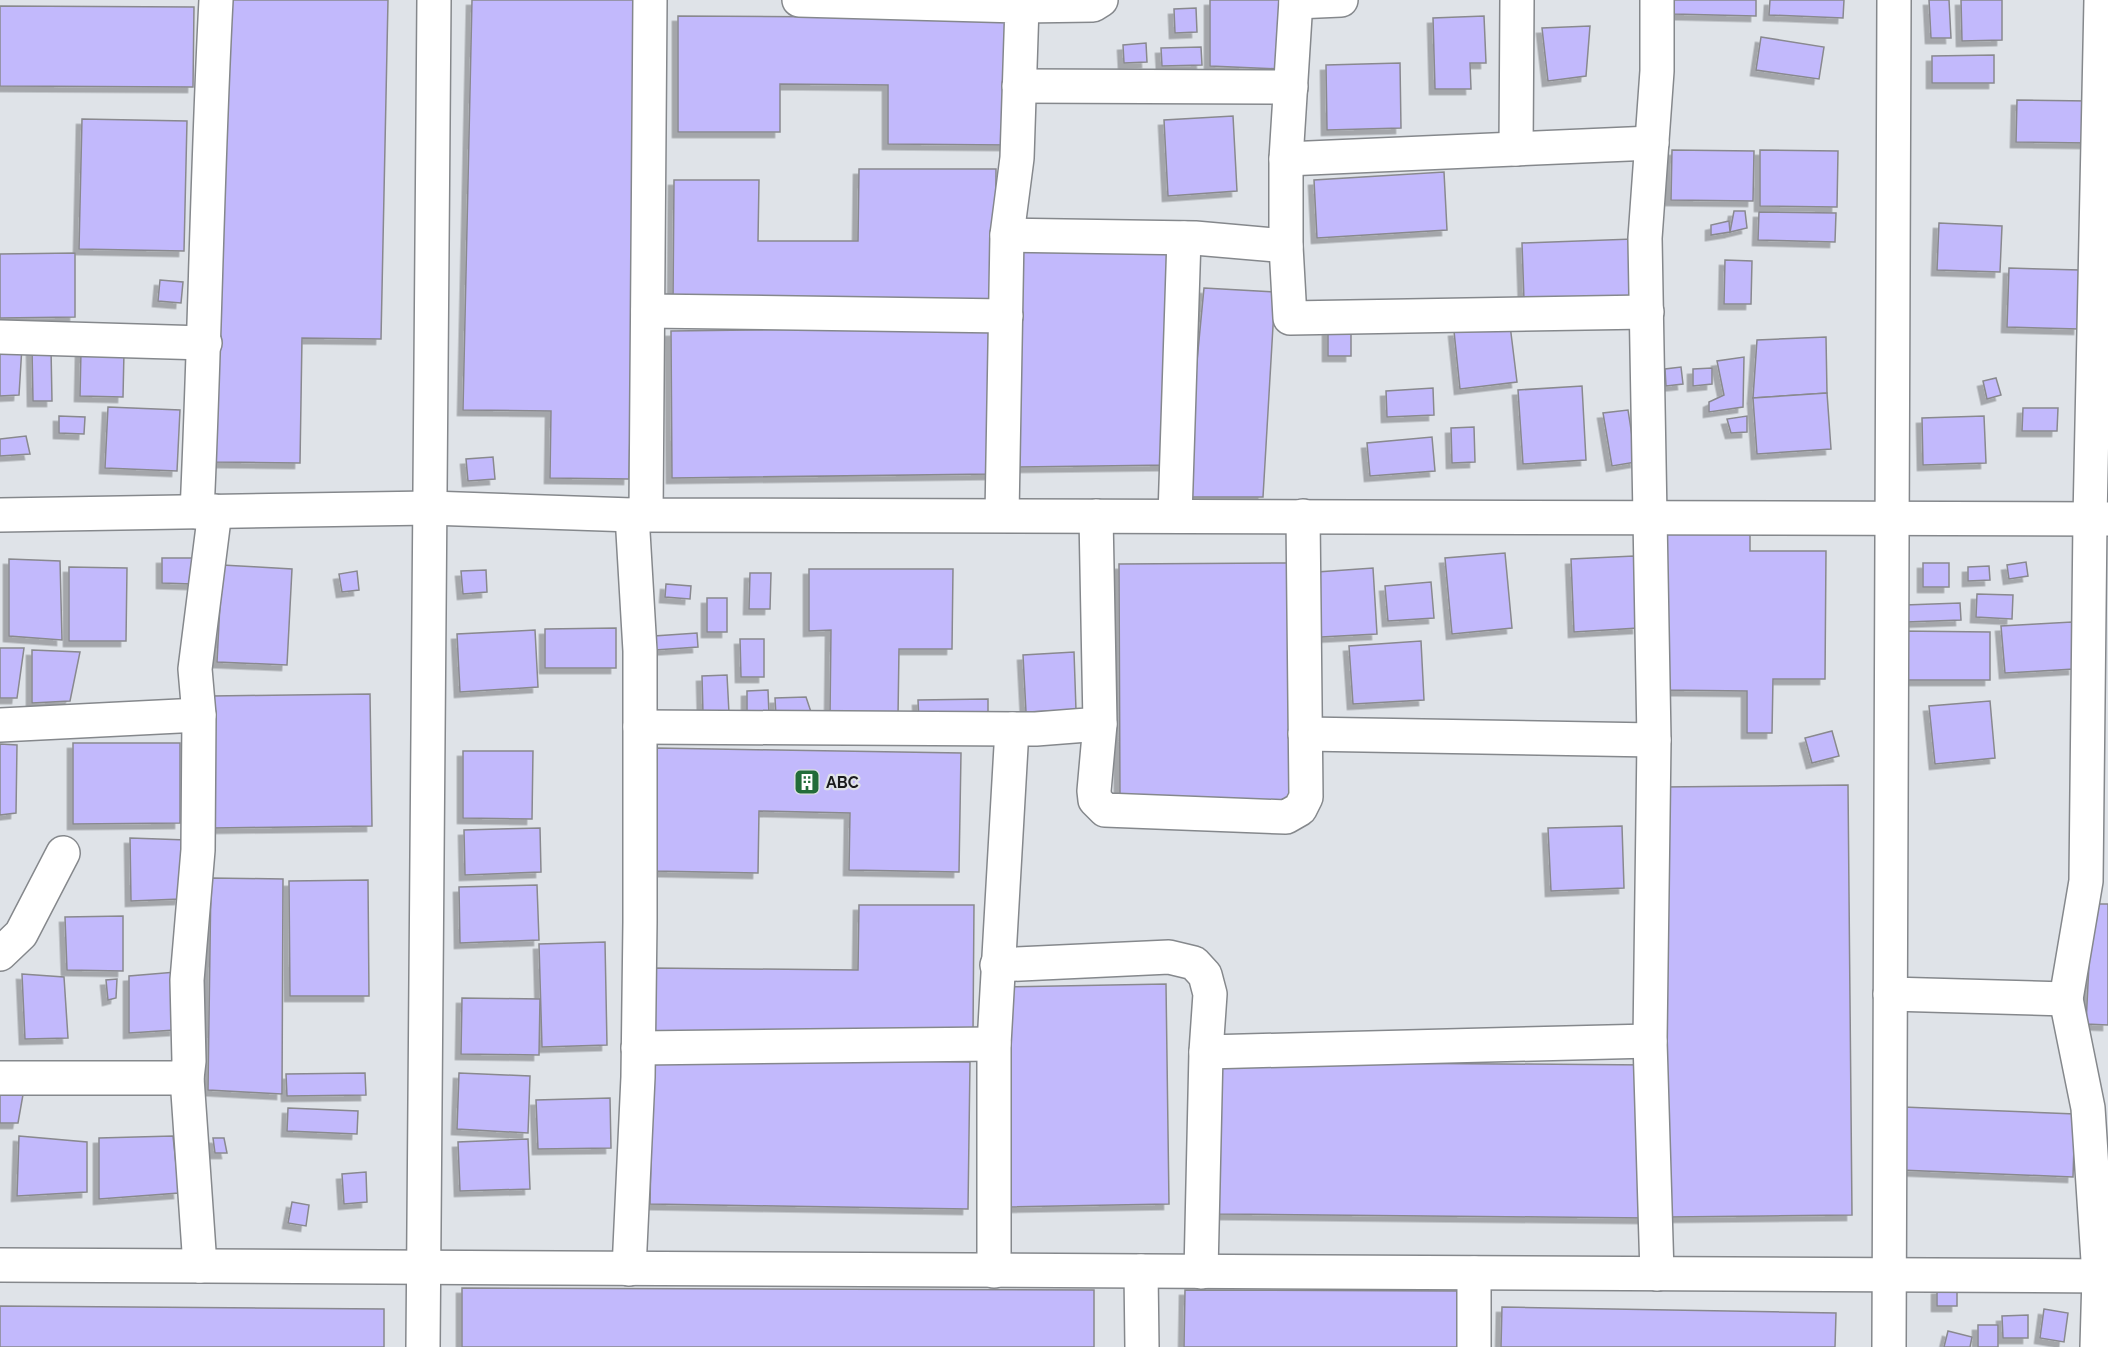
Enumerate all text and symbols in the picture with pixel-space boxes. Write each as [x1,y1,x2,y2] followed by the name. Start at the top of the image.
[792,767,822,797] building icon: ABC
[826,773,859,792] place label: ABC

